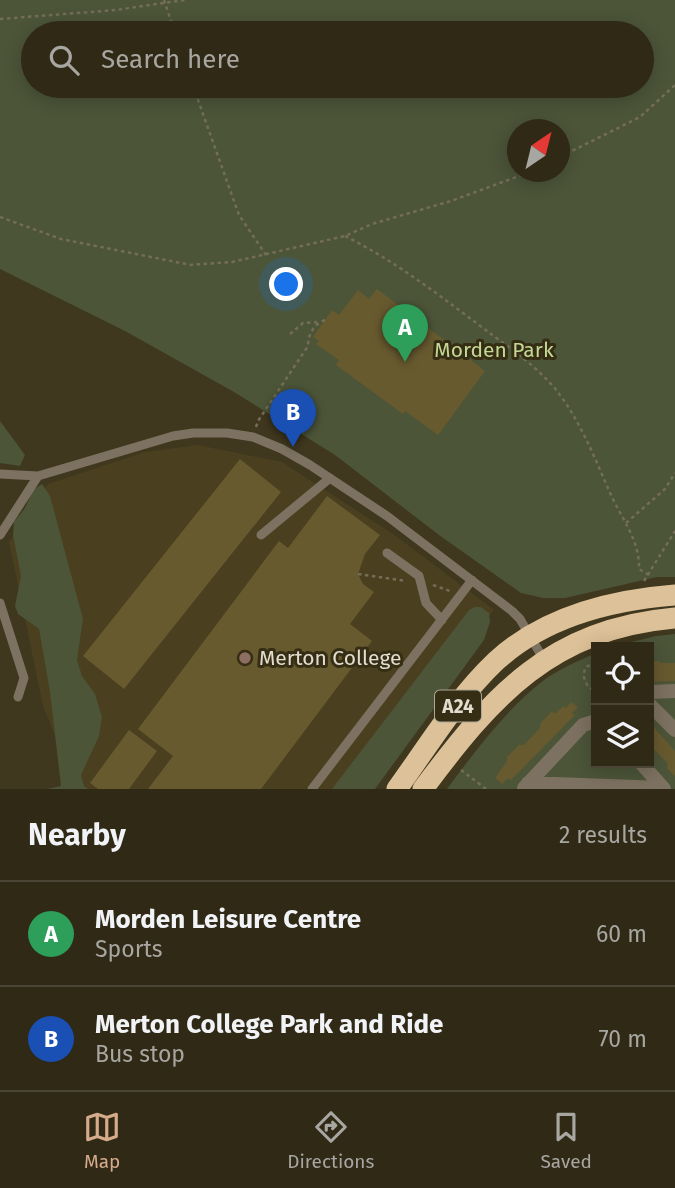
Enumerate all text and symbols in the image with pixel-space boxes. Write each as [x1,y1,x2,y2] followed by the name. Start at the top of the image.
[21,21,654,98] search box
[45,41,83,79] icon: search
[101,44,240,75] text: Search here
[507,119,570,182] north arrow
[269,267,303,301] your location
[382,304,428,362] pin: A
[434,337,554,363] park label: Morden Park
[270,389,316,447] pin: B
[591,642,654,768] map controls
[591,642,654,705] button: locate
[259,645,402,671] place label: Merton College
[237,650,253,666] marker: Merton College
[435,691,481,722] road number: A24
[591,705,654,768] button: layers
[28,817,126,853] text: Nearby
[559,821,647,849] text: 2 results
[95,904,361,935] text: Morden Leisure Centre
[44,920,58,948] text: A
[596,920,647,948] text: 60 m
[95,935,163,963] text: Sports
[95,1009,443,1040] text: Merton College Park and Ride
[44,1025,58,1053] text: B
[598,1025,647,1053] text: 70 m
[95,1040,185,1068] text: Bus stop
[83,1108,121,1173] tab: Map
[287,1108,374,1173] tab: Directions
[541,1108,592,1173] tab: Saved

